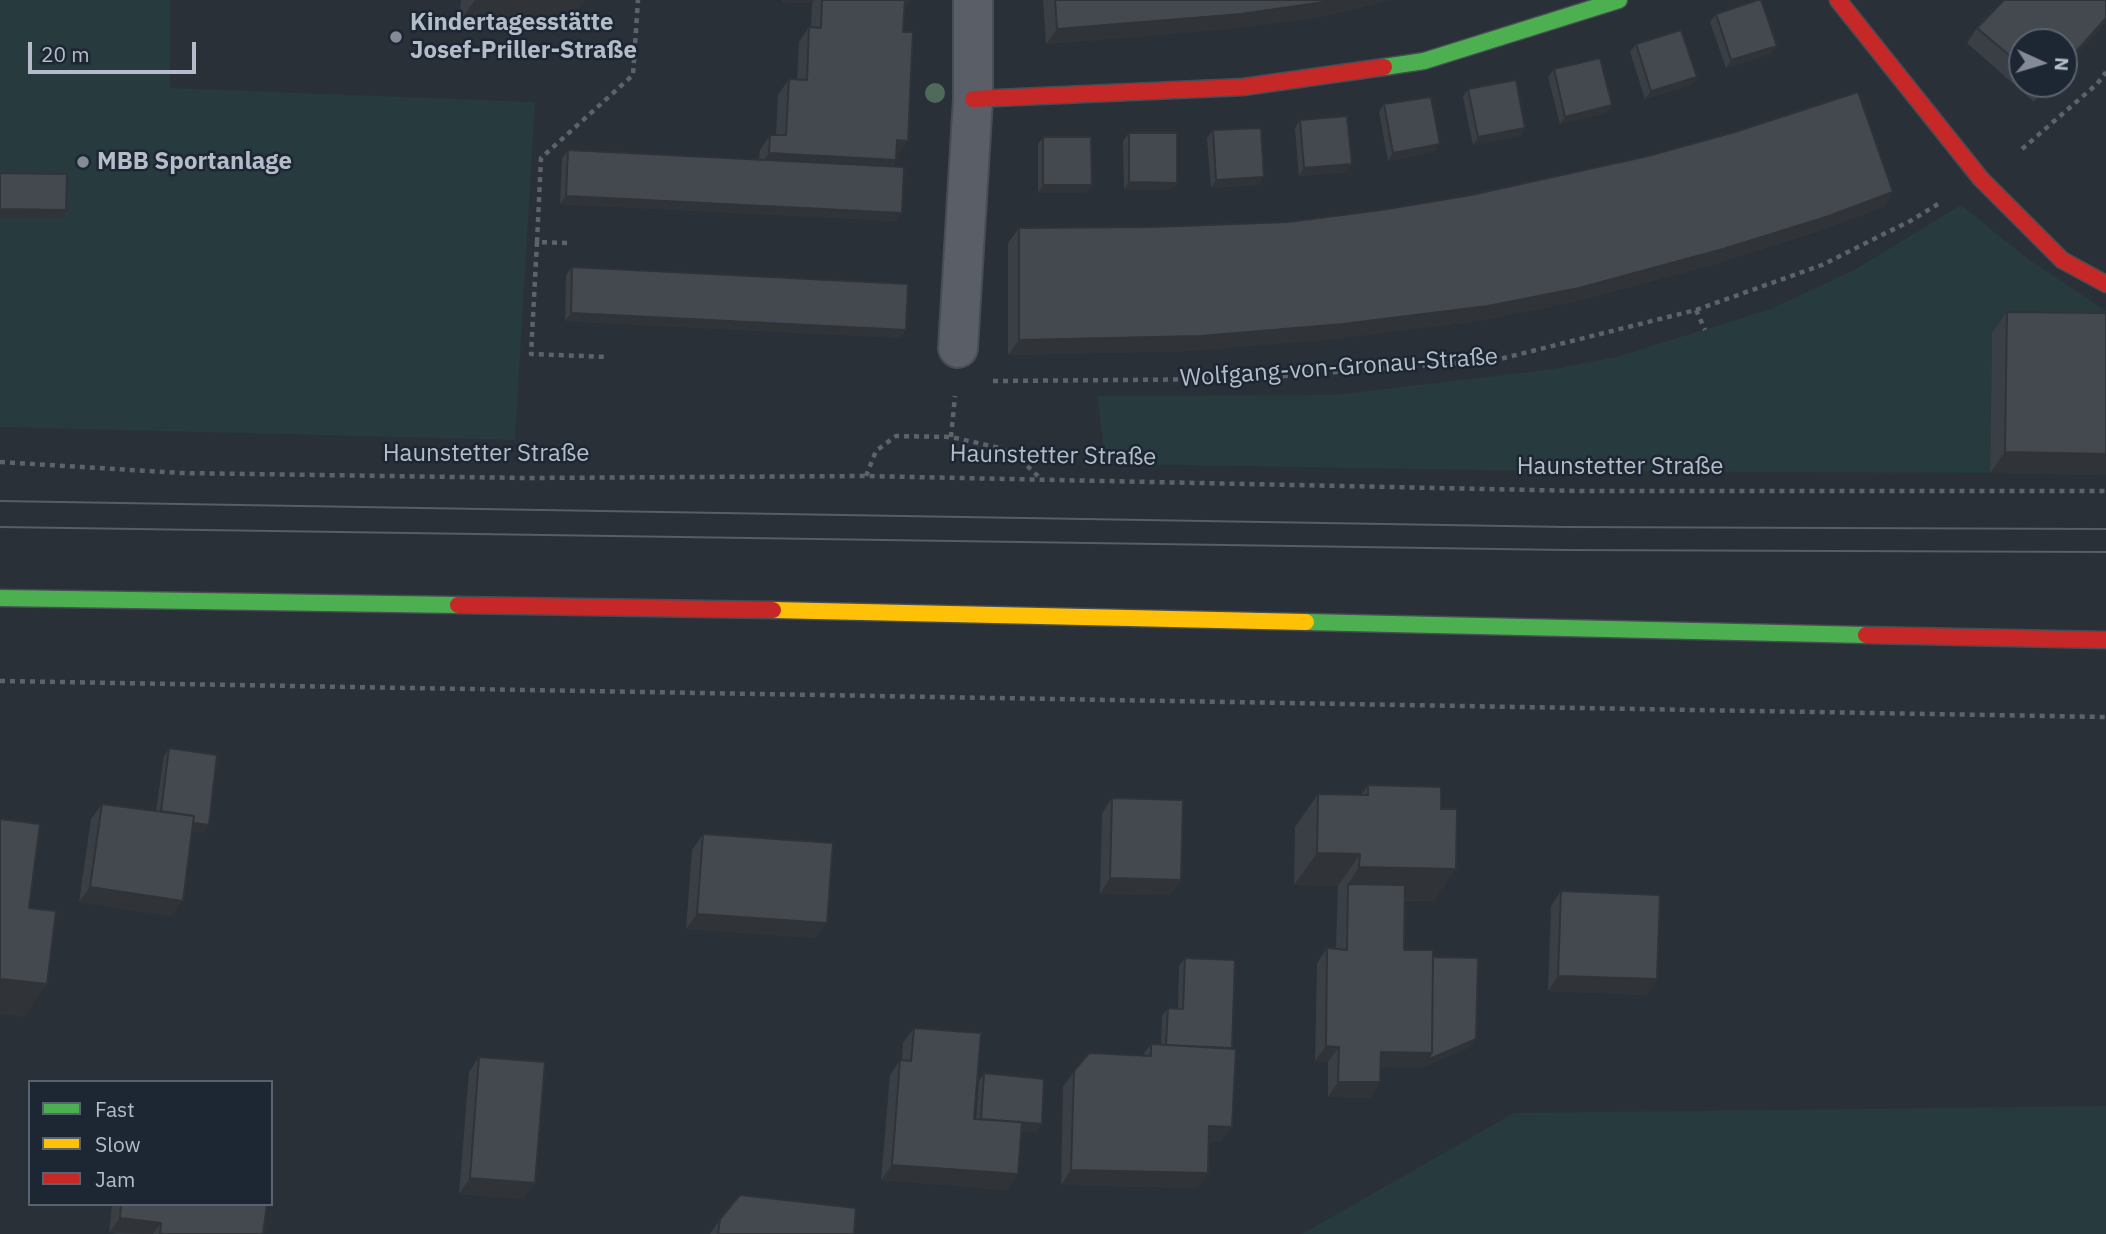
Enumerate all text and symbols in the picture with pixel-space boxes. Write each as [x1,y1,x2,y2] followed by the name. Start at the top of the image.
[410,9,637,65] place label: Kindertagesstätte Josef-Priller-Straße
[32,28,200,72] scale bar
[2008,28,2078,98] north arrow
[388,29,404,45] marker: Kindertagesstätte Josef-Priller-Straße
[41,40,90,68] text: 20 m
[2050,57,2074,72] text: N
[97,148,292,176] place label: MBB Sportanlage
[75,154,91,170] marker: MBB Sportanlage
[1179,343,1499,393] street label: Wolfgang-von-Gronau-Straße
[383,440,589,468] street label: Haunstetter Straße
[949,440,1157,472] street label: Haunstetter Straße
[1517,453,1723,481] street label: Haunstetter Straße
[28,1080,273,1206] legend
[95,1095,135,1123] text: Fast
[95,1130,141,1158] text: Slow
[95,1165,135,1193] text: Jam

